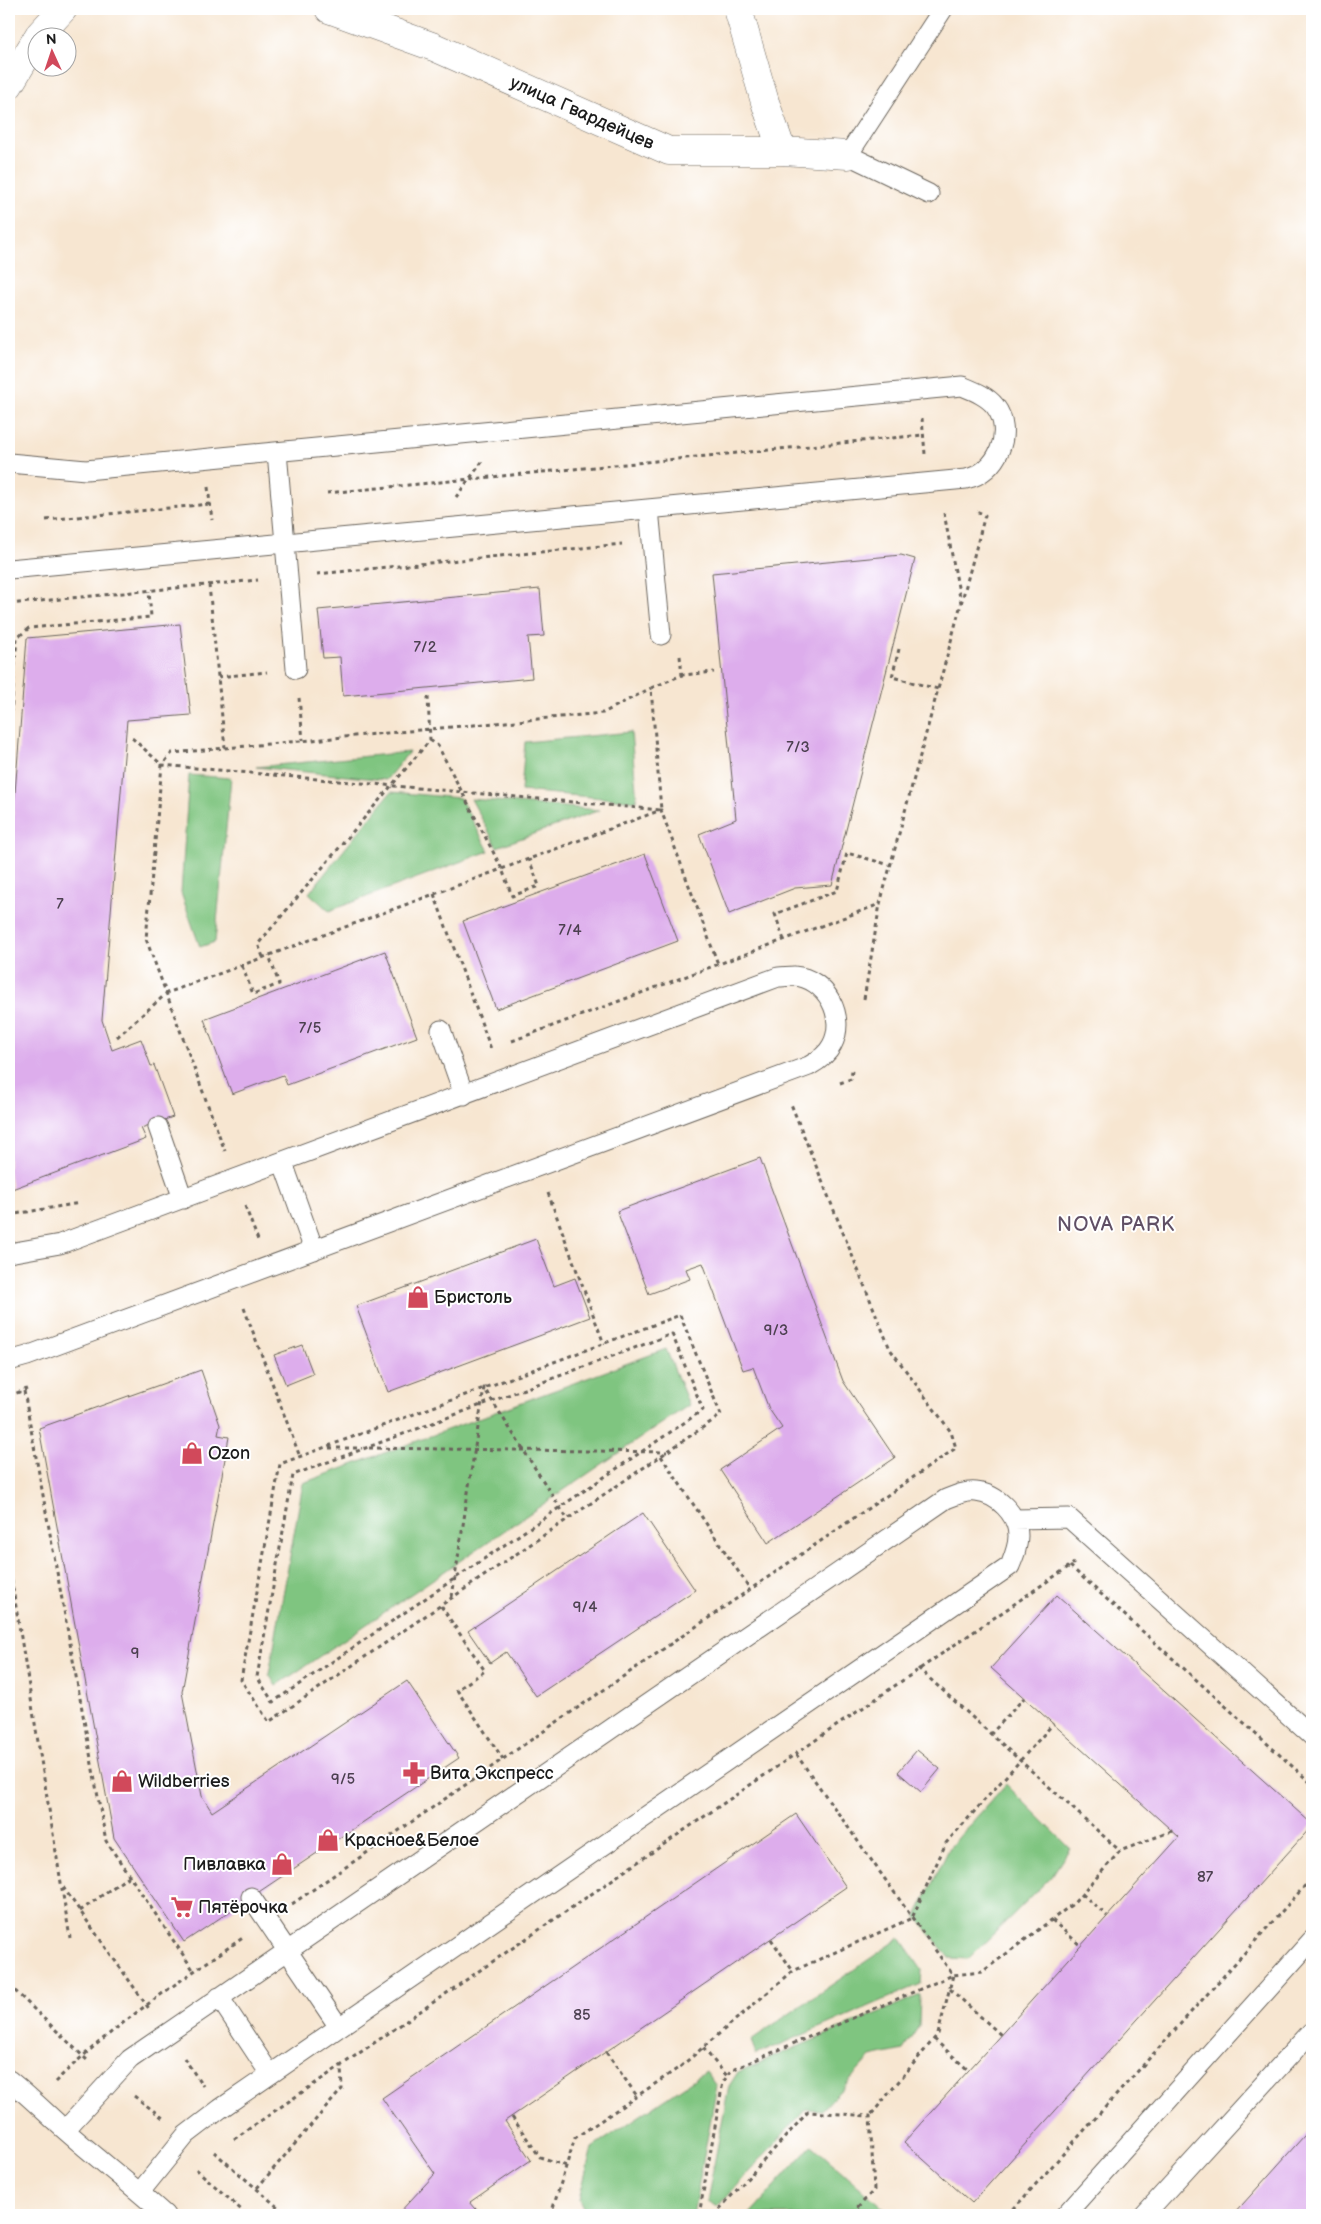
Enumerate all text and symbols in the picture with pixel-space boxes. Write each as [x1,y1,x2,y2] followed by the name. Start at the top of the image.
[28,28,78,78] north arrow
[46,31,57,48] text: N
[507,72,658,154] street label: улица Гвардейцев
[414,638,437,657] house number: 7/2
[786,738,810,757] house number: 7/3
[56,895,64,914] house number: 7
[558,921,582,940] house number: 7/4
[299,1019,321,1038] house number: 7/5
[1057,1213,1175,1237] district label: NOVA PARK
[405,1284,431,1310] shop icon: Бристоль
[434,1287,512,1308] place label: Бристоль
[764,1321,788,1340] house number: 9/3
[179,1440,205,1466] shop icon: Ozon
[208,1443,250,1464] place label: Ozon
[573,1598,597,1617] house number: 9/4
[131,1644,139,1663] house number: 9
[401,1760,427,1786] pharmacy icon: Вита Экспресс
[430,1763,554,1784] place label: Вита Экспресс
[109,1768,135,1794] shop icon: Wildberries
[331,1770,355,1789] house number: 9/5
[138,1771,230,1792] place label: Wildberries
[315,1827,341,1853] shop icon: Красное&Белое
[344,1830,479,1851] place label: Красное&Белое
[269,1851,295,1877] shop icon: Пивлавка
[183,1854,266,1875] place label: Пивлавка
[1197,1868,1214,1887] house number: 87
[169,1894,195,1920] supermarket icon: Пятёрочка
[198,1897,289,1918] place label: Пятёрочка
[573,2006,591,2025] house number: 85

